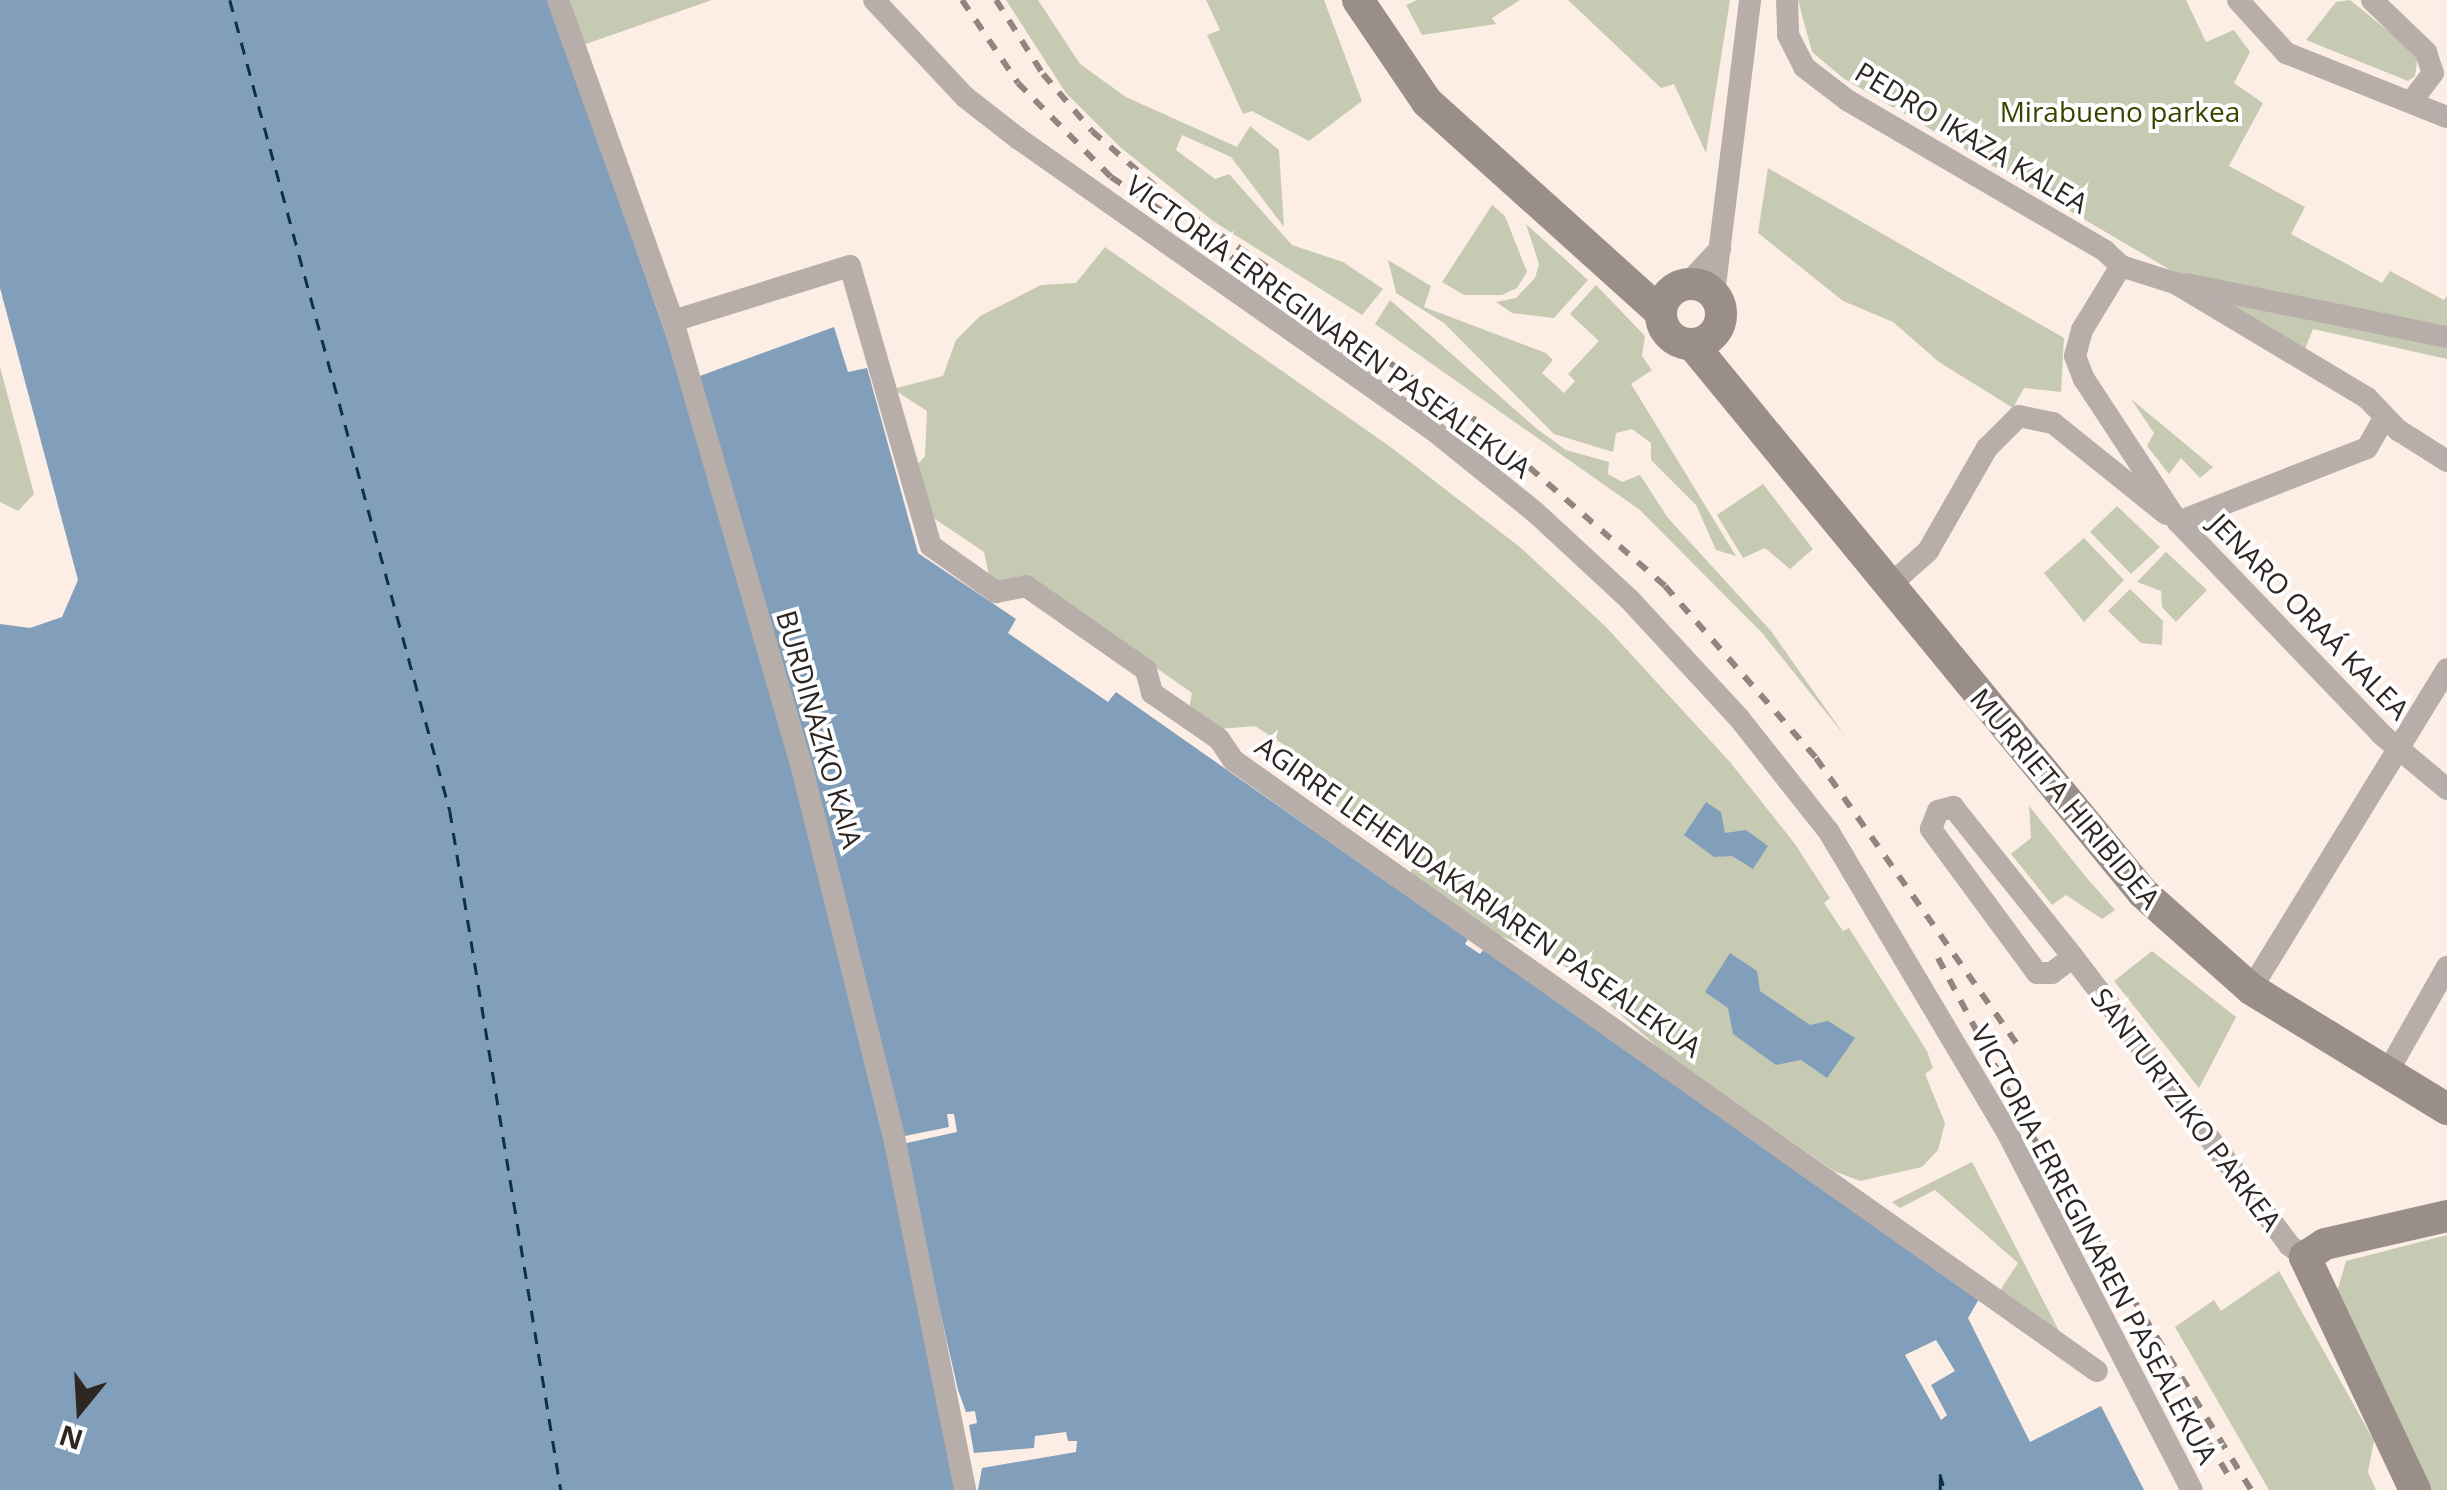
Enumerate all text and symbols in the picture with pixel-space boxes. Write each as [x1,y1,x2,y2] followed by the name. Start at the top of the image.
[1850,54,2094,220] street label: PEDRO IKAZA KALEA
[2000,94,2240,128] park label: Mirabueno parkea
[1120,168,1538,484] street label: VICTORIA ERREGINAREN PASEALEKUA
[2203,506,2417,726] street label: JENARO ORAÁ KALEA
[770,606,870,852] street label: BURDINAZKO KAIA
[1964,681,2168,915] street label: MURRIETA HIRIBIDEA
[1250,728,1708,1064] street label: AGIRRE LEHENDAKARIAREN PASEALEKUA
[2085,981,2289,1237] street label: SANTURTZIKO PARKEA
[1965,1019,2225,1469] street label: VICTORIA ERREGINAREN PASEALEKUA
[30,1360,130,1460] north arrow
[54,1417,87,1460] text: N

